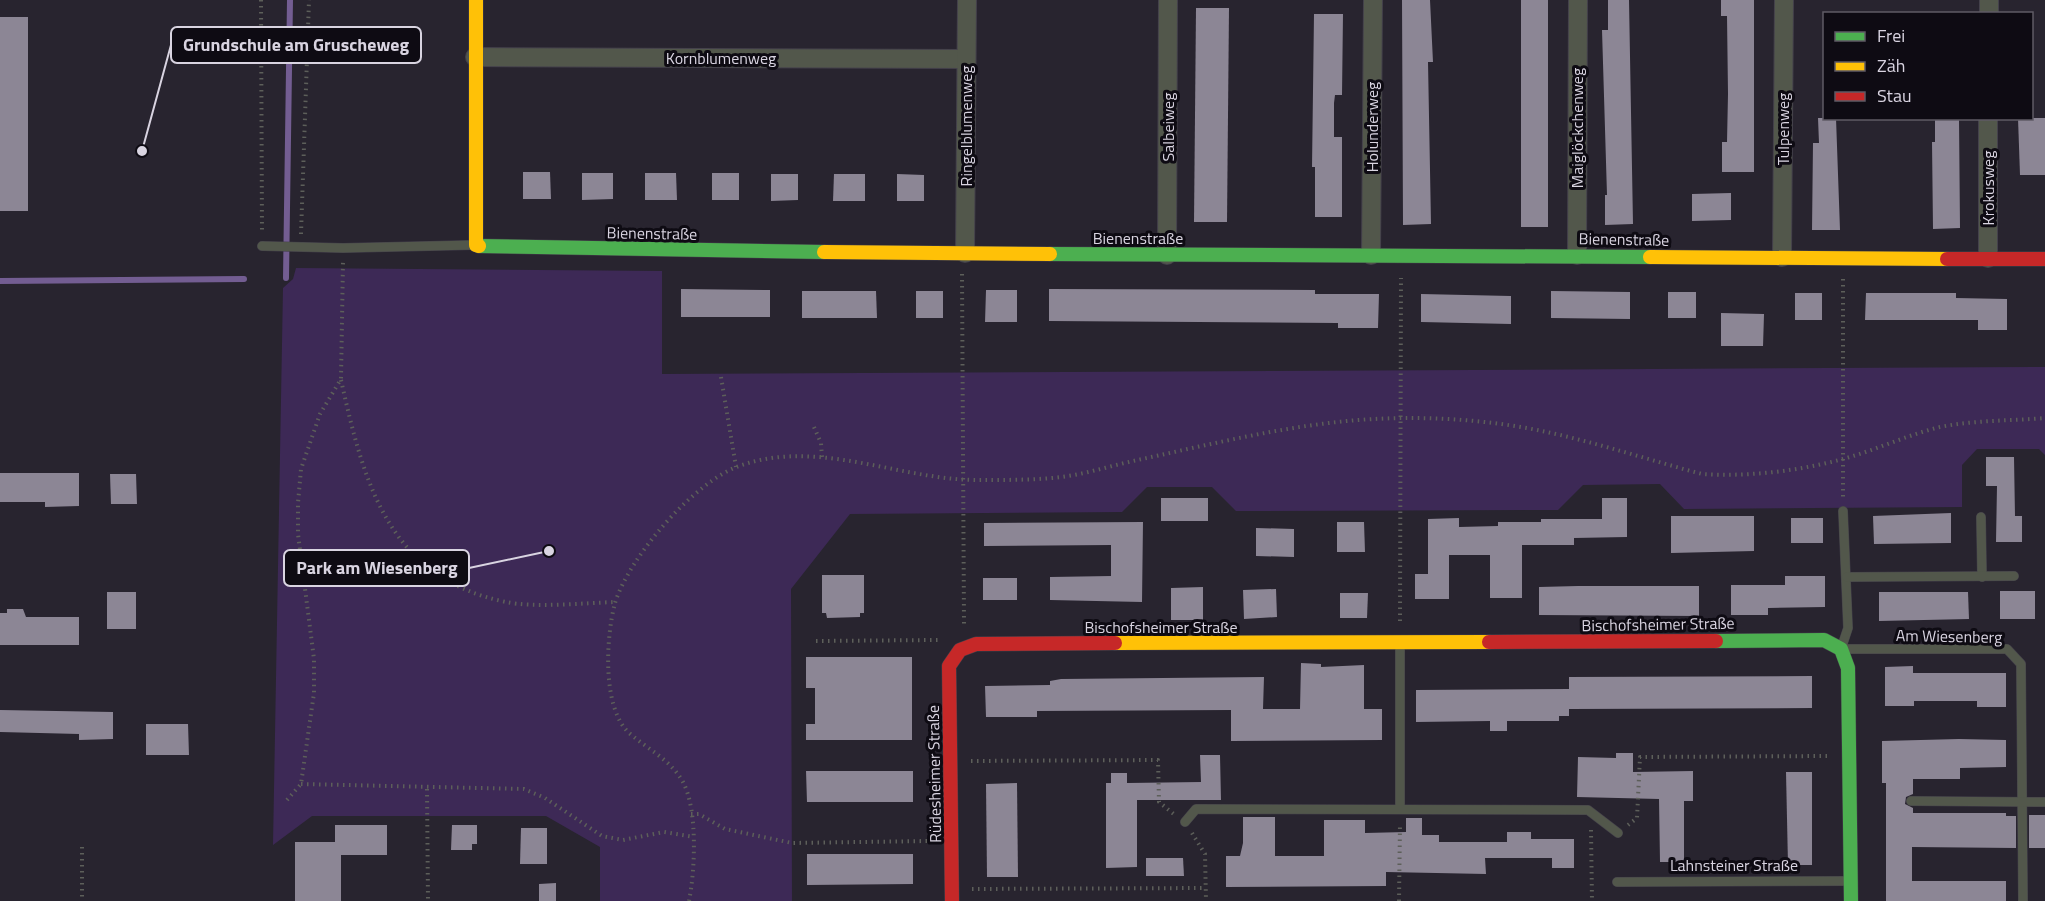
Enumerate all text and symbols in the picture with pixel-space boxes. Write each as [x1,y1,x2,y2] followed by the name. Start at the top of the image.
[1823,12,2033,120] legend
[1877,22,1905,49] text: Frei
[171,27,421,63] callout: Grundschule am Gruscheweg
[183,31,409,58] text: Grundschule am Gruscheweg
[666,46,776,70] street label: Kornblumenweg
[1877,52,1905,79] text: Zäh
[954,66,978,186] street label: Ringelblumenweg
[1565,68,1589,188] street label: Maiglöckchenweg
[1360,82,1384,172] street label: Holunderweg
[1877,82,1912,109] text: Stau
[1156,93,1180,161] street label: Salbeiweg
[1771,93,1795,165] street label: Tulpenweg
[1976,151,2000,225] street label: Krokusweg
[607,220,697,246] street label: Bienenstraße
[1093,226,1183,250] street label: Bienenstraße
[1579,226,1669,252] street label: Bienenstraße
[284,550,469,586] callout: Park am Wiesenberg
[296,554,458,581] text: Park am Wiesenberg
[1581,611,1735,637] street label: Bischofsheimer Straße
[1084,615,1238,639] street label: Bischofsheimer Straße
[1896,623,2002,649] street label: Am Wiesenberg
[921,705,947,843] street label: Rüdesheimer Straße
[1670,853,1798,877] street label: Lahnsteiner Straße

